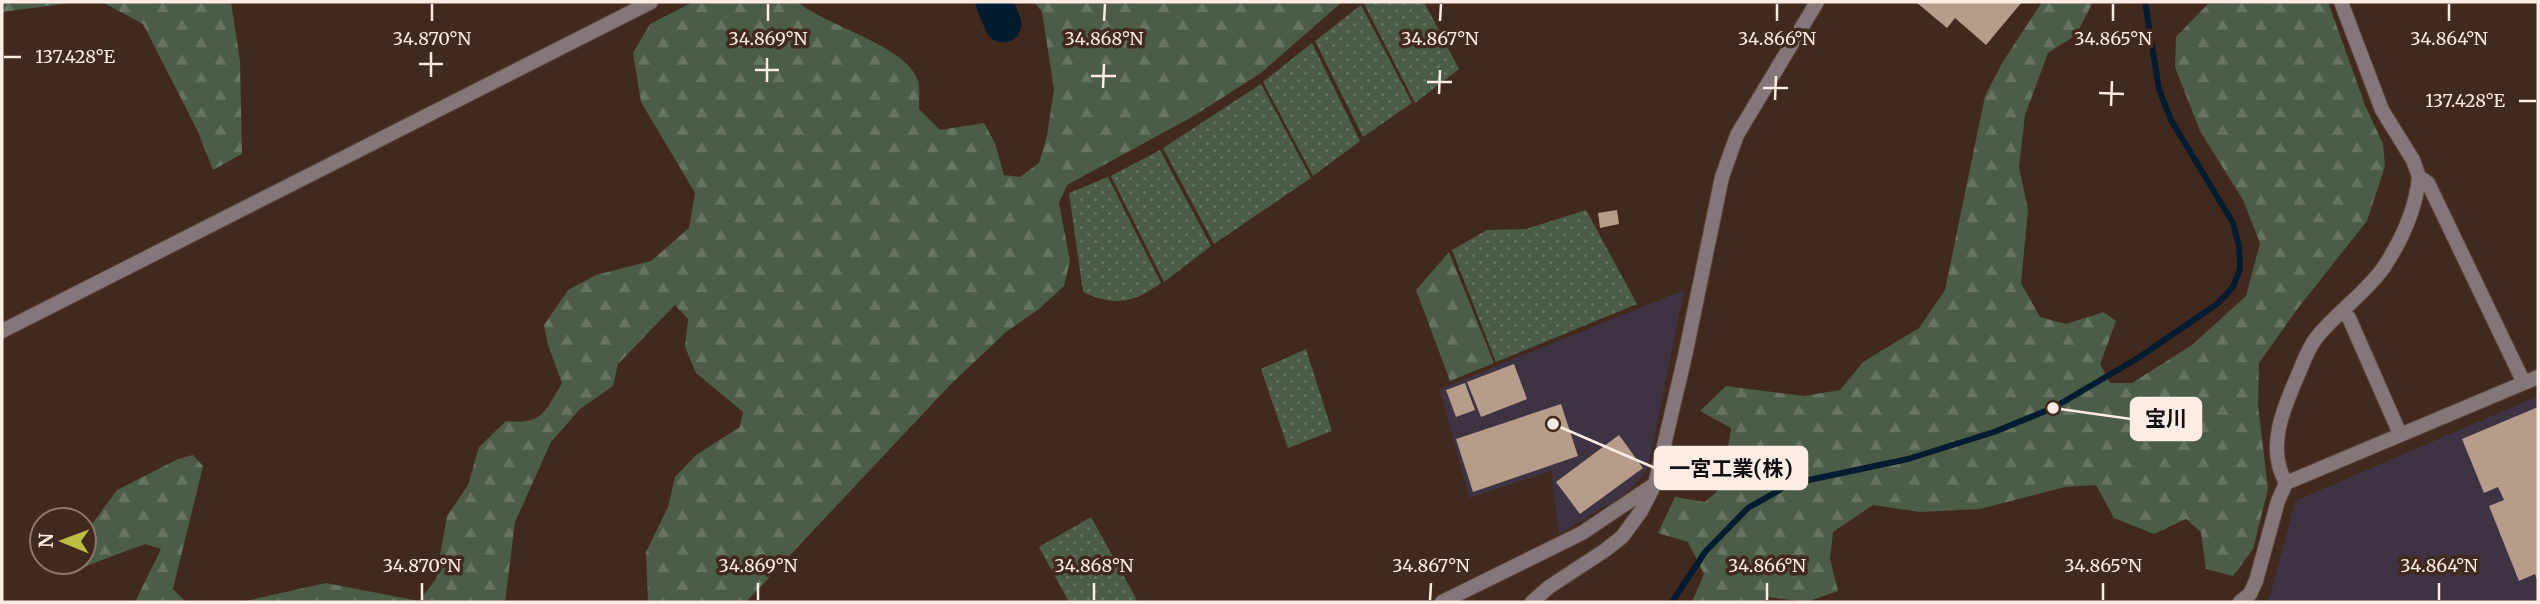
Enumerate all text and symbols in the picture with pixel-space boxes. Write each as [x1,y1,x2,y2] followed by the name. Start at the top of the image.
[393,27,471,50] text: 34.870°N
[729,27,807,50] text: 34.869°N
[1065,27,1144,50] text: 34.868°N
[1401,27,1479,50] text: 34.867°N
[1738,27,1816,50] text: 34.866°N
[2074,27,2152,50] text: 34.865°N
[2410,27,2488,50] text: 34.864°N
[35,45,115,68] text: 137.428°E
[2425,89,2505,112] text: 137.428°E
[2131,398,2201,440] callout: 宝川
[2145,405,2187,432] text: 宝川
[1655,447,1807,489] callout: 一宮工業(株)
[1669,455,1793,482] text: 一宮工業(株)
[28,506,98,576] north arrow
[34,533,58,548] text: N
[383,554,461,577] text: 34.870°N
[719,554,797,577] text: 34.869°N
[1055,554,1134,577] text: 34.868°N
[1392,554,1470,577] text: 34.867°N
[1728,554,1806,577] text: 34.866°N
[2064,554,2142,577] text: 34.865°N
[2400,554,2478,577] text: 34.864°N

